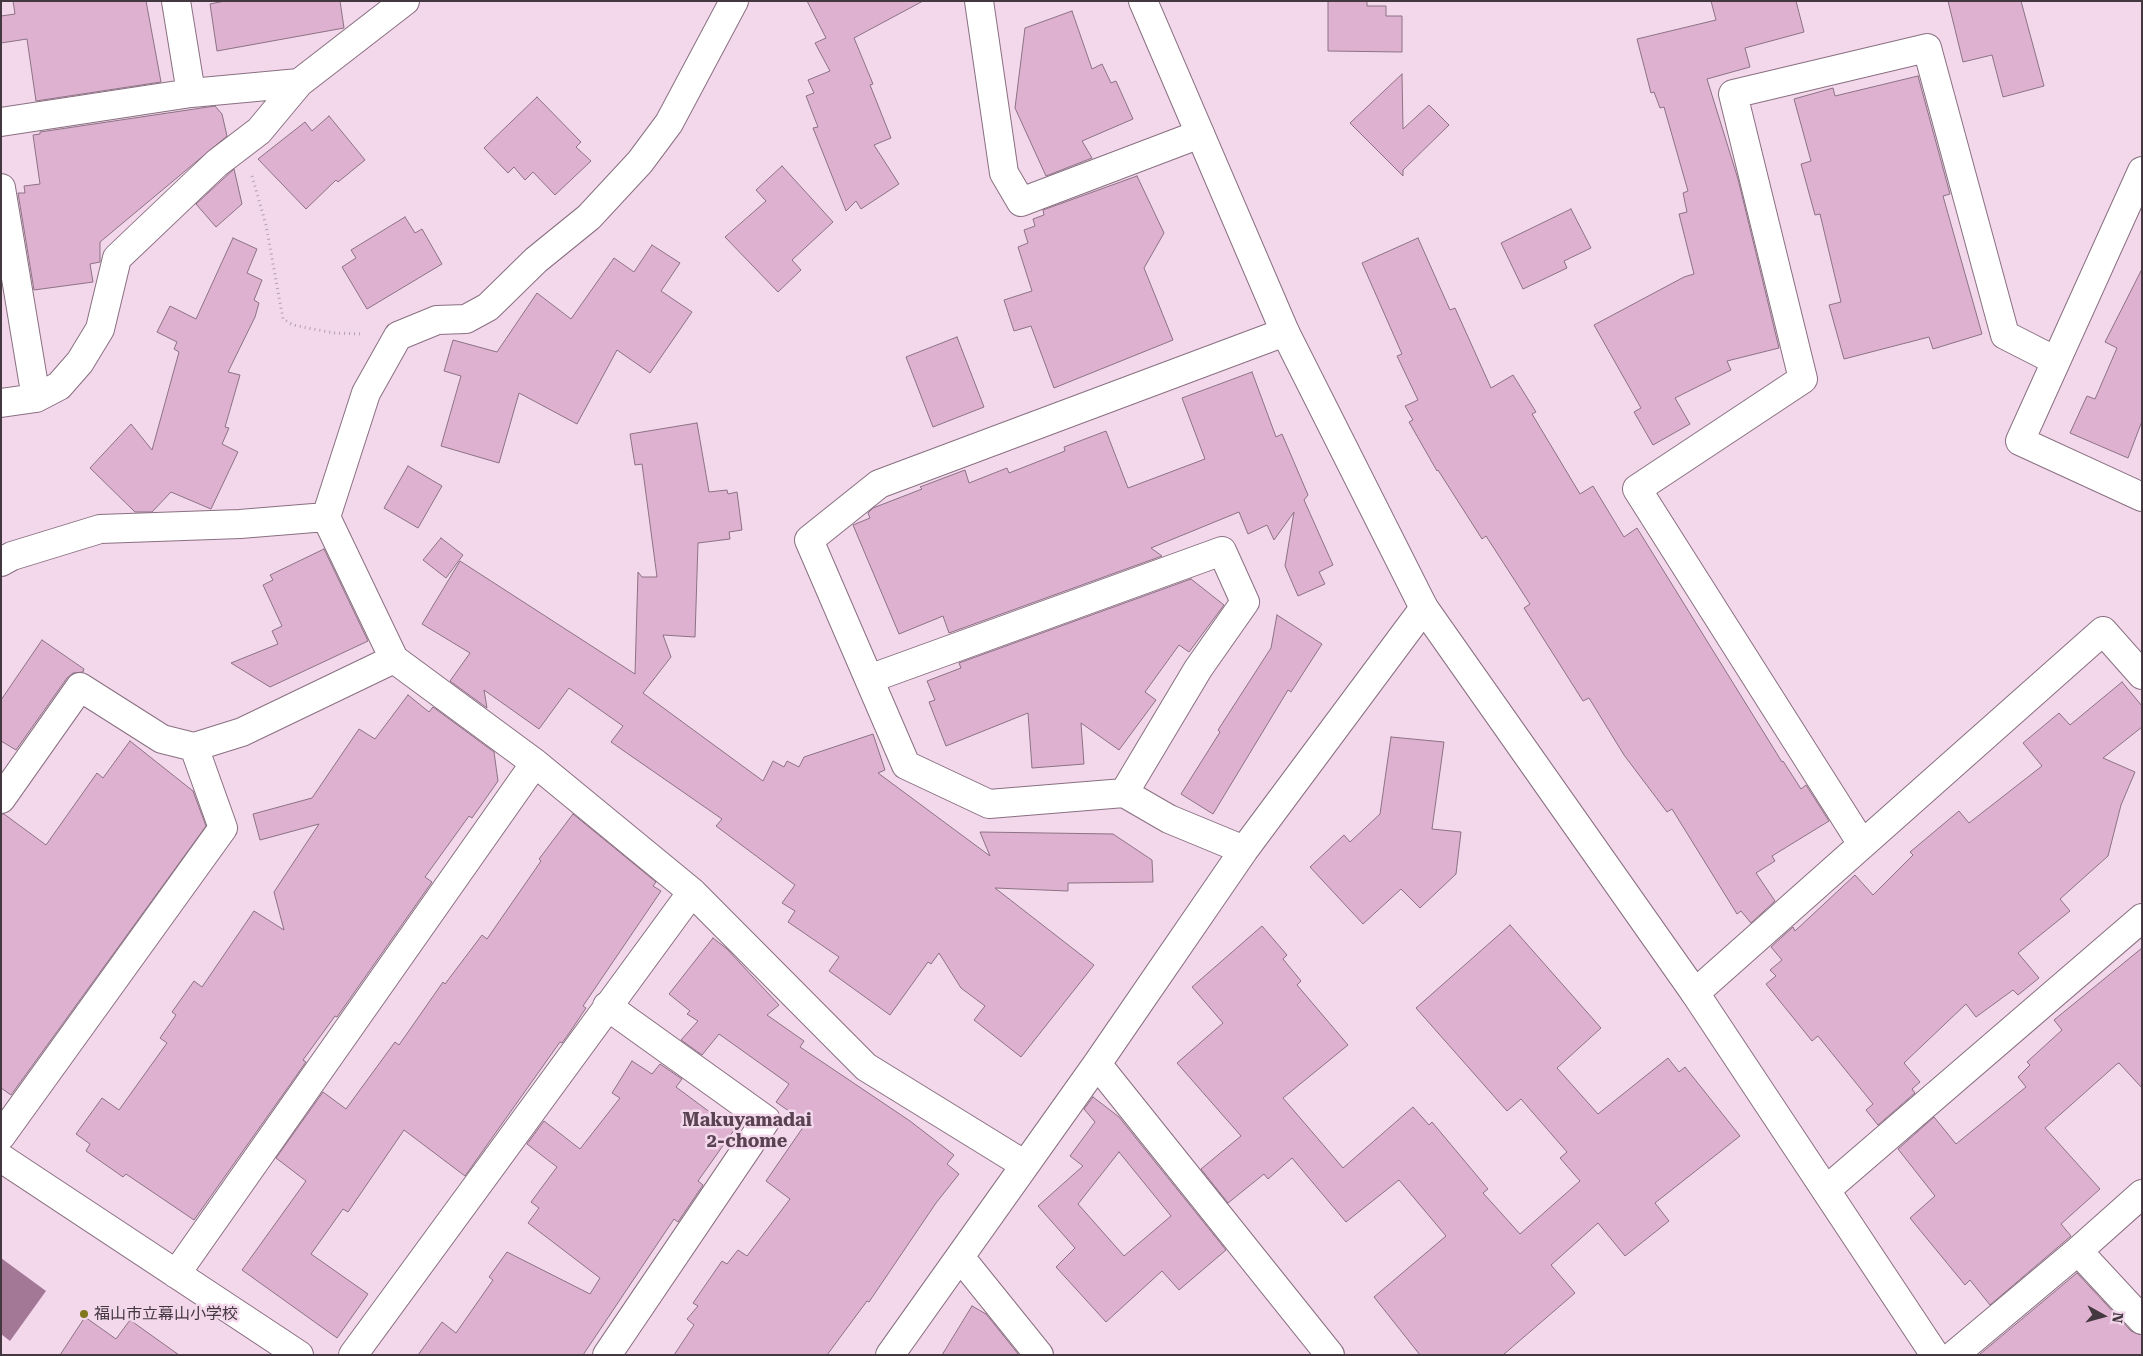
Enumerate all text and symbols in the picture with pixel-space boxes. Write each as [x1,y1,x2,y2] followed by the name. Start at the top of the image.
[682,1110,812,1152] district label: Makuyamadai 2-chome
[2078,1291,2128,1341] north arrow
[94,1304,238,1324] place label: 福山市立幕山小学校
[78,1308,90,1320] marker: 福山市立幕山小学校
[2109,1312,2126,1324] text: N

